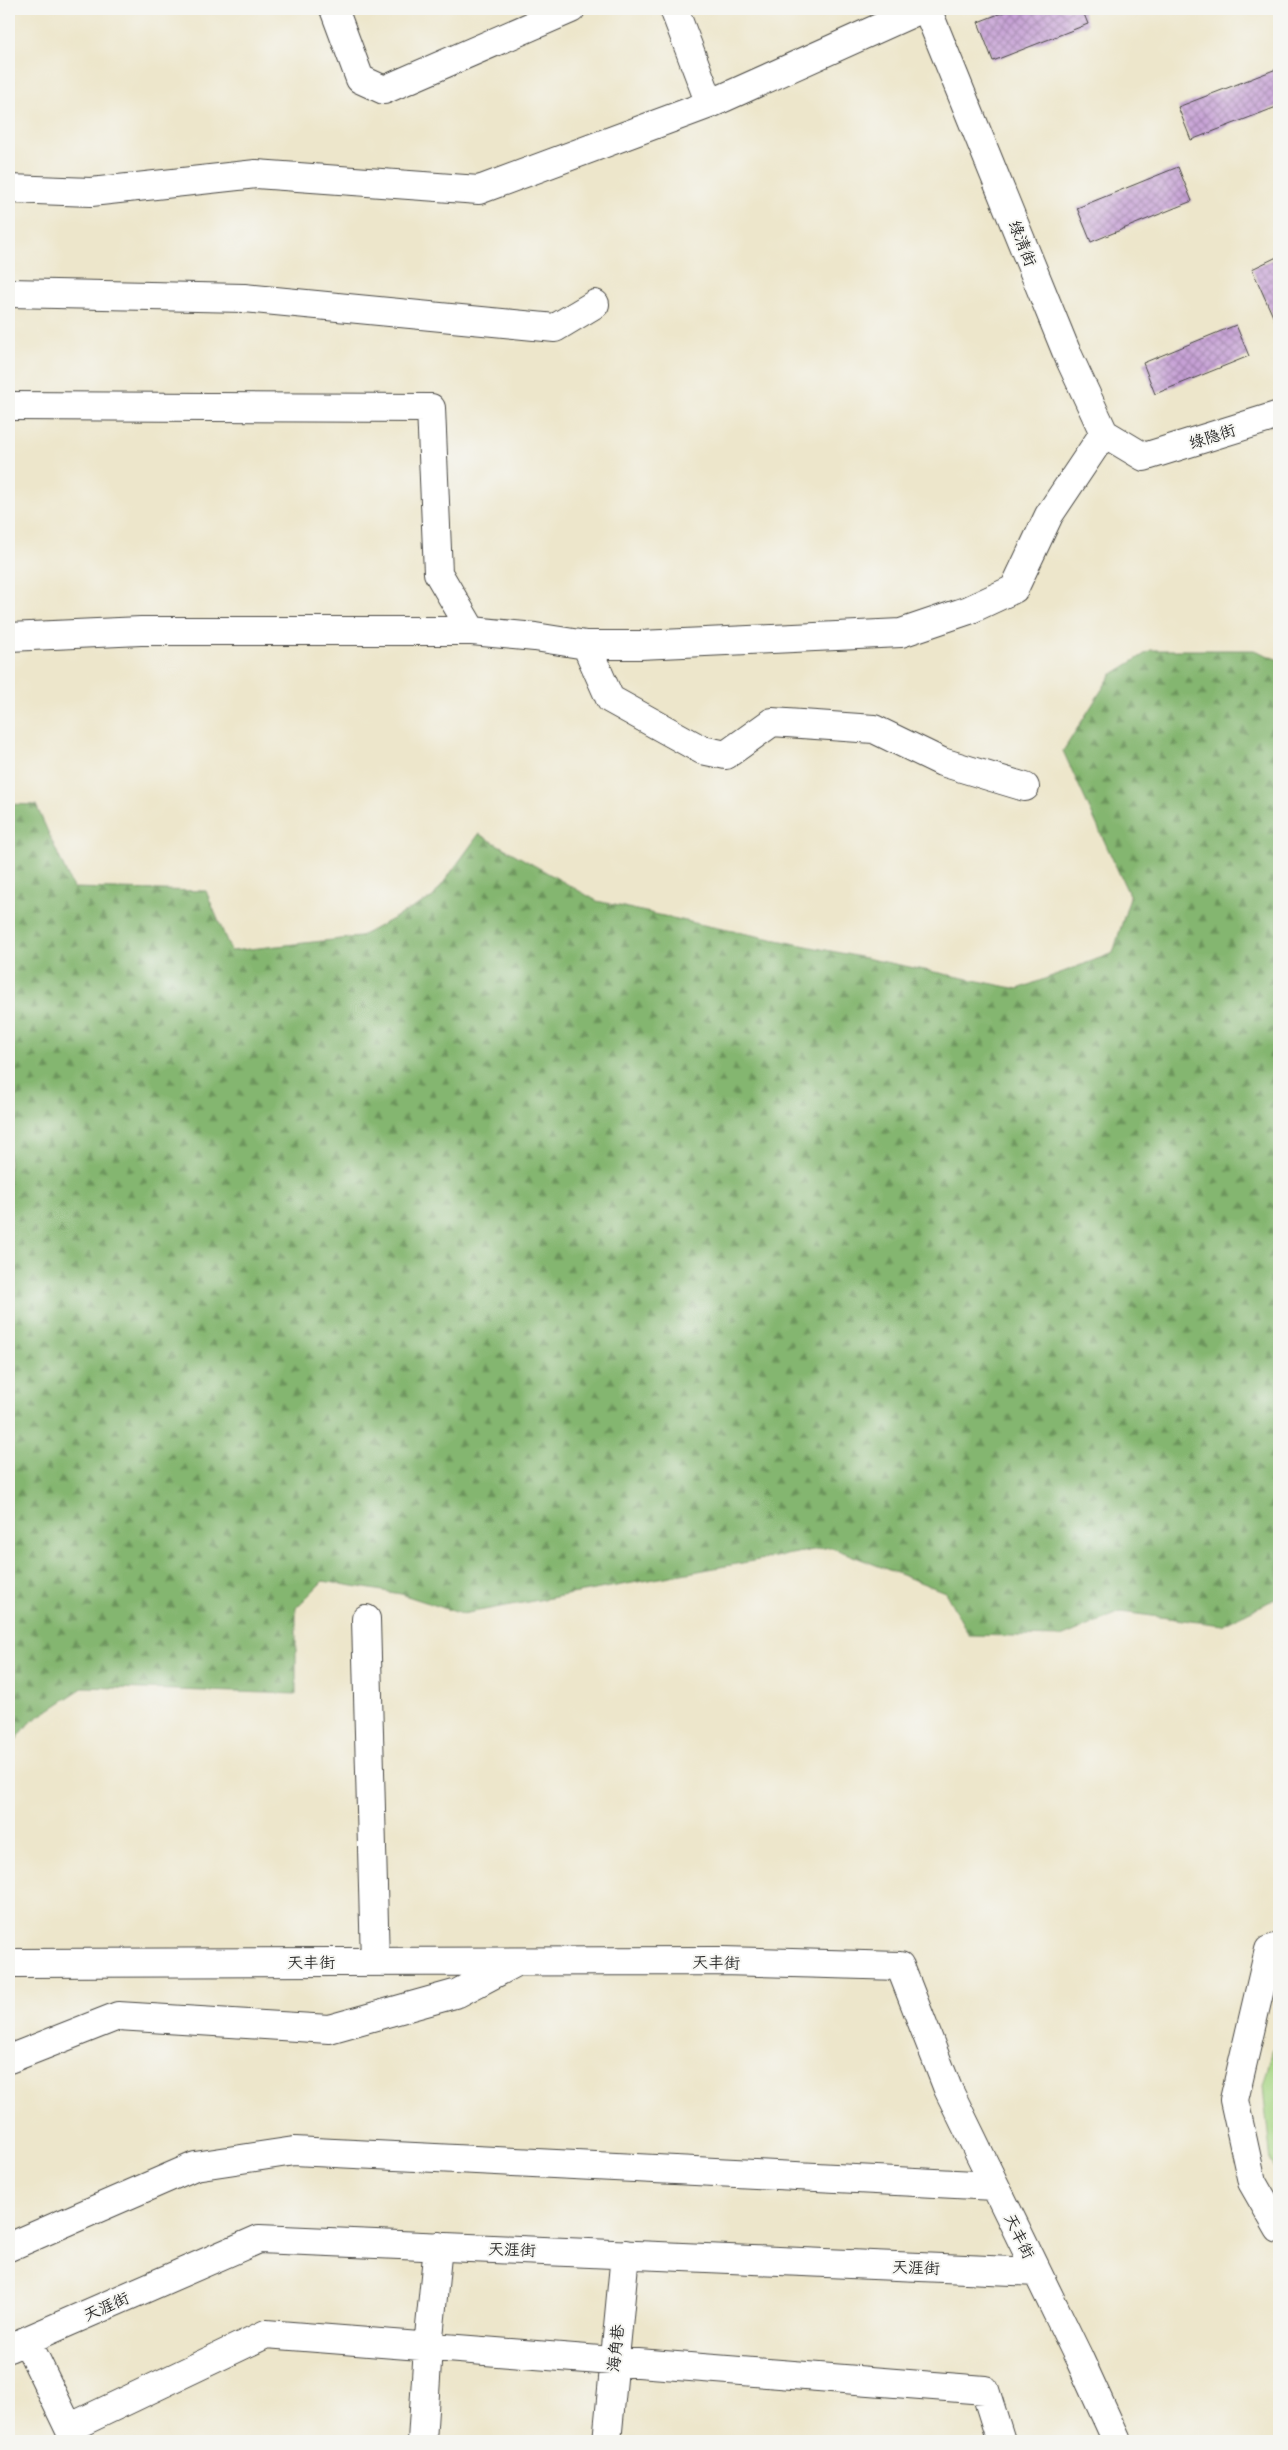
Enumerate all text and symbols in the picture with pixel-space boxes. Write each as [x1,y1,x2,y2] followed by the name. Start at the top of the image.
[1004,217,1042,269] street label: 绿清街
[1186,418,1238,454] street label: 绿隐街
[287,1951,335,1973] street label: 天丰街
[692,1951,740,1973] street label: 天丰街
[1000,2210,1040,2262] street label: 天丰街
[488,2237,536,2261] street label: 天涯街
[892,2255,940,2279] street label: 天涯街
[80,2286,132,2326] street label: 天涯街
[602,2323,628,2373] street label: 海角巷

